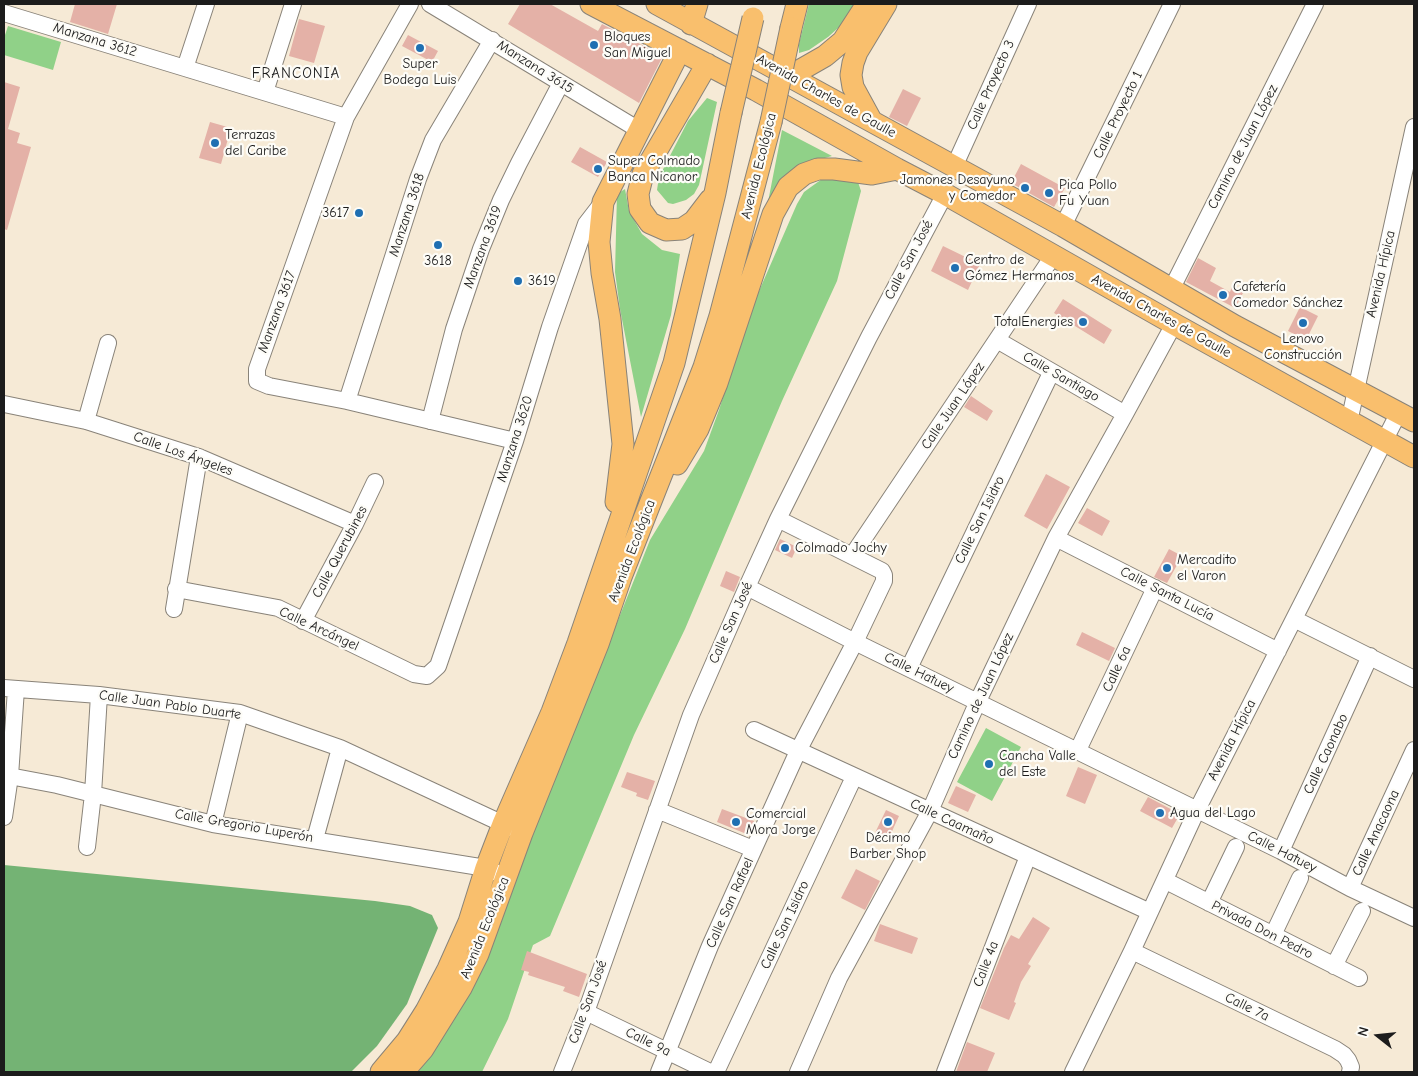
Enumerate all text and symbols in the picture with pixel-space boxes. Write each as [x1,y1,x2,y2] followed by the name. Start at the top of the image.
[51,19,139,61] street label: Manzana 3612
[604,29,671,62] place label: Bloques San Miguel
[494,37,576,97] street label: Manzana 3615
[964,37,1018,133] street label: Calle Proyecto 3
[588,39,600,51] marker: Bloques San Miguel
[414,42,426,54] marker: Super Bodega Luis
[753,51,899,141] street label: Avenida Charles de Gaulle
[384,56,456,88] place label: Super Bodega Luis
[251,65,341,83] district label: FRANCONIA
[1090,69,1146,161] street label: Calle Proyecto 1
[1204,82,1282,212] street label: Camino de Juan López
[738,111,780,221] street label: Avenida Ecológica
[225,127,286,160] place label: Terrazas del Caribe
[209,137,221,149] marker: Terrazas del Caribe
[608,153,700,186] place label: Super Colmado Banca Nicanor
[592,163,604,175] marker: Super Colmado Banca Nicanor
[386,171,428,259] street label: Manzana 3618
[900,172,1015,204] place label: Jamones Desayuno y Comedor
[1059,177,1117,210] place label: Pica Pollo Fu Yuan
[1019,182,1031,194] marker: Jamones Desayuno y Comedor
[1043,187,1055,199] marker: Pica Pollo Fu Yuan
[460,203,506,291] street label: Manzana 3619
[322,205,349,221] place label: 3617
[353,207,365,219] marker: 3617
[881,217,937,303] street label: Calle San José
[1363,229,1399,319] street label: Avenida Hípica
[432,239,444,251] marker: 3618
[965,252,1074,284] place label: Centro de Gómez Hermanos
[424,253,452,269] place label: 3618
[949,262,961,274] marker: Centro de Gómez Hermanos
[254,269,300,355] street label: Manzana 3617
[1088,271,1234,361] street label: Avenida Charles de Gaulle
[528,273,556,289] place label: 3619
[512,275,524,287] marker: 3619
[1233,279,1343,312] place label: Cafetería Comedor Sánchez
[1217,289,1229,301] marker: Cafetería Comedor Sánchez
[994,314,1073,330] place label: TotalEnergies
[1077,316,1089,328] marker: TotalEnergies
[1297,317,1309,329] marker: Lenovo Construcción
[1264,331,1342,364] place label: Lenovo Construcción
[1020,348,1102,406] street label: Calle Santiago
[918,359,988,453] street label: Calle Juan López
[493,394,537,484] street label: Manzana 3620
[131,428,235,480] street label: Calle Los Ángeles
[951,473,1009,567] street label: Calle San Isidro
[605,497,659,605] street label: Avenida Ecológica
[309,503,371,601] street label: Calle Querubines
[795,540,887,556] place label: Colmado Jochy
[779,542,791,554] marker: Colmado Jochy
[1177,552,1236,584] place label: Mercadito el Varon
[1161,562,1173,574] marker: Mercadito el Varon
[1117,563,1217,625] street label: Calle Santa Lucía
[706,580,756,666] street label: Calle San José
[276,603,362,655] street label: Calle Arcángel
[944,630,1018,762] street label: Camino de Juan López
[1099,643,1135,695] street label: Calle 6a
[881,649,957,697] street label: Calle Hatuey
[98,687,242,723] street label: Calle Juan Pablo Duarte
[1204,697,1260,783] street label: Avenida Hípica
[1300,711,1352,797] street label: Calle Caonabo
[999,748,1076,780] place label: Cancha Valle del Este
[983,758,995,770] marker: Cancha Valle del Este
[1349,787,1403,879] street label: Calle Anacaona
[907,795,997,849] street label: Calle Caamaño
[1170,805,1256,821] place label: Agua del Lago
[173,806,315,846] street label: Calle Gregorio Luperón
[746,806,816,839] place label: Comercial Mora Jorge
[1154,807,1166,819] marker: Agua del Lago
[730,816,742,828] marker: Comercial Mora Jorge
[882,816,894,828] marker: Décimo Barber Shop
[1245,827,1319,877] street label: Calle Hatuey
[850,830,926,862] place label: Décimo Barber Shop
[703,855,757,951] street label: Calle San Rafael
[457,875,513,981] street label: Avenida Ecológica
[757,878,813,972] street label: Calle San Isidro
[1208,897,1316,963] street label: Privada Don Pedro
[970,939,1002,989] street label: Calle 4a
[565,958,611,1046] street label: Calle San José
[1222,989,1272,1025] street label: Calle 7a
[1353,1011,1403,1061] north arrow
[623,1024,673,1060] street label: Calle 9a
[1354,1025,1373,1038] text: N

